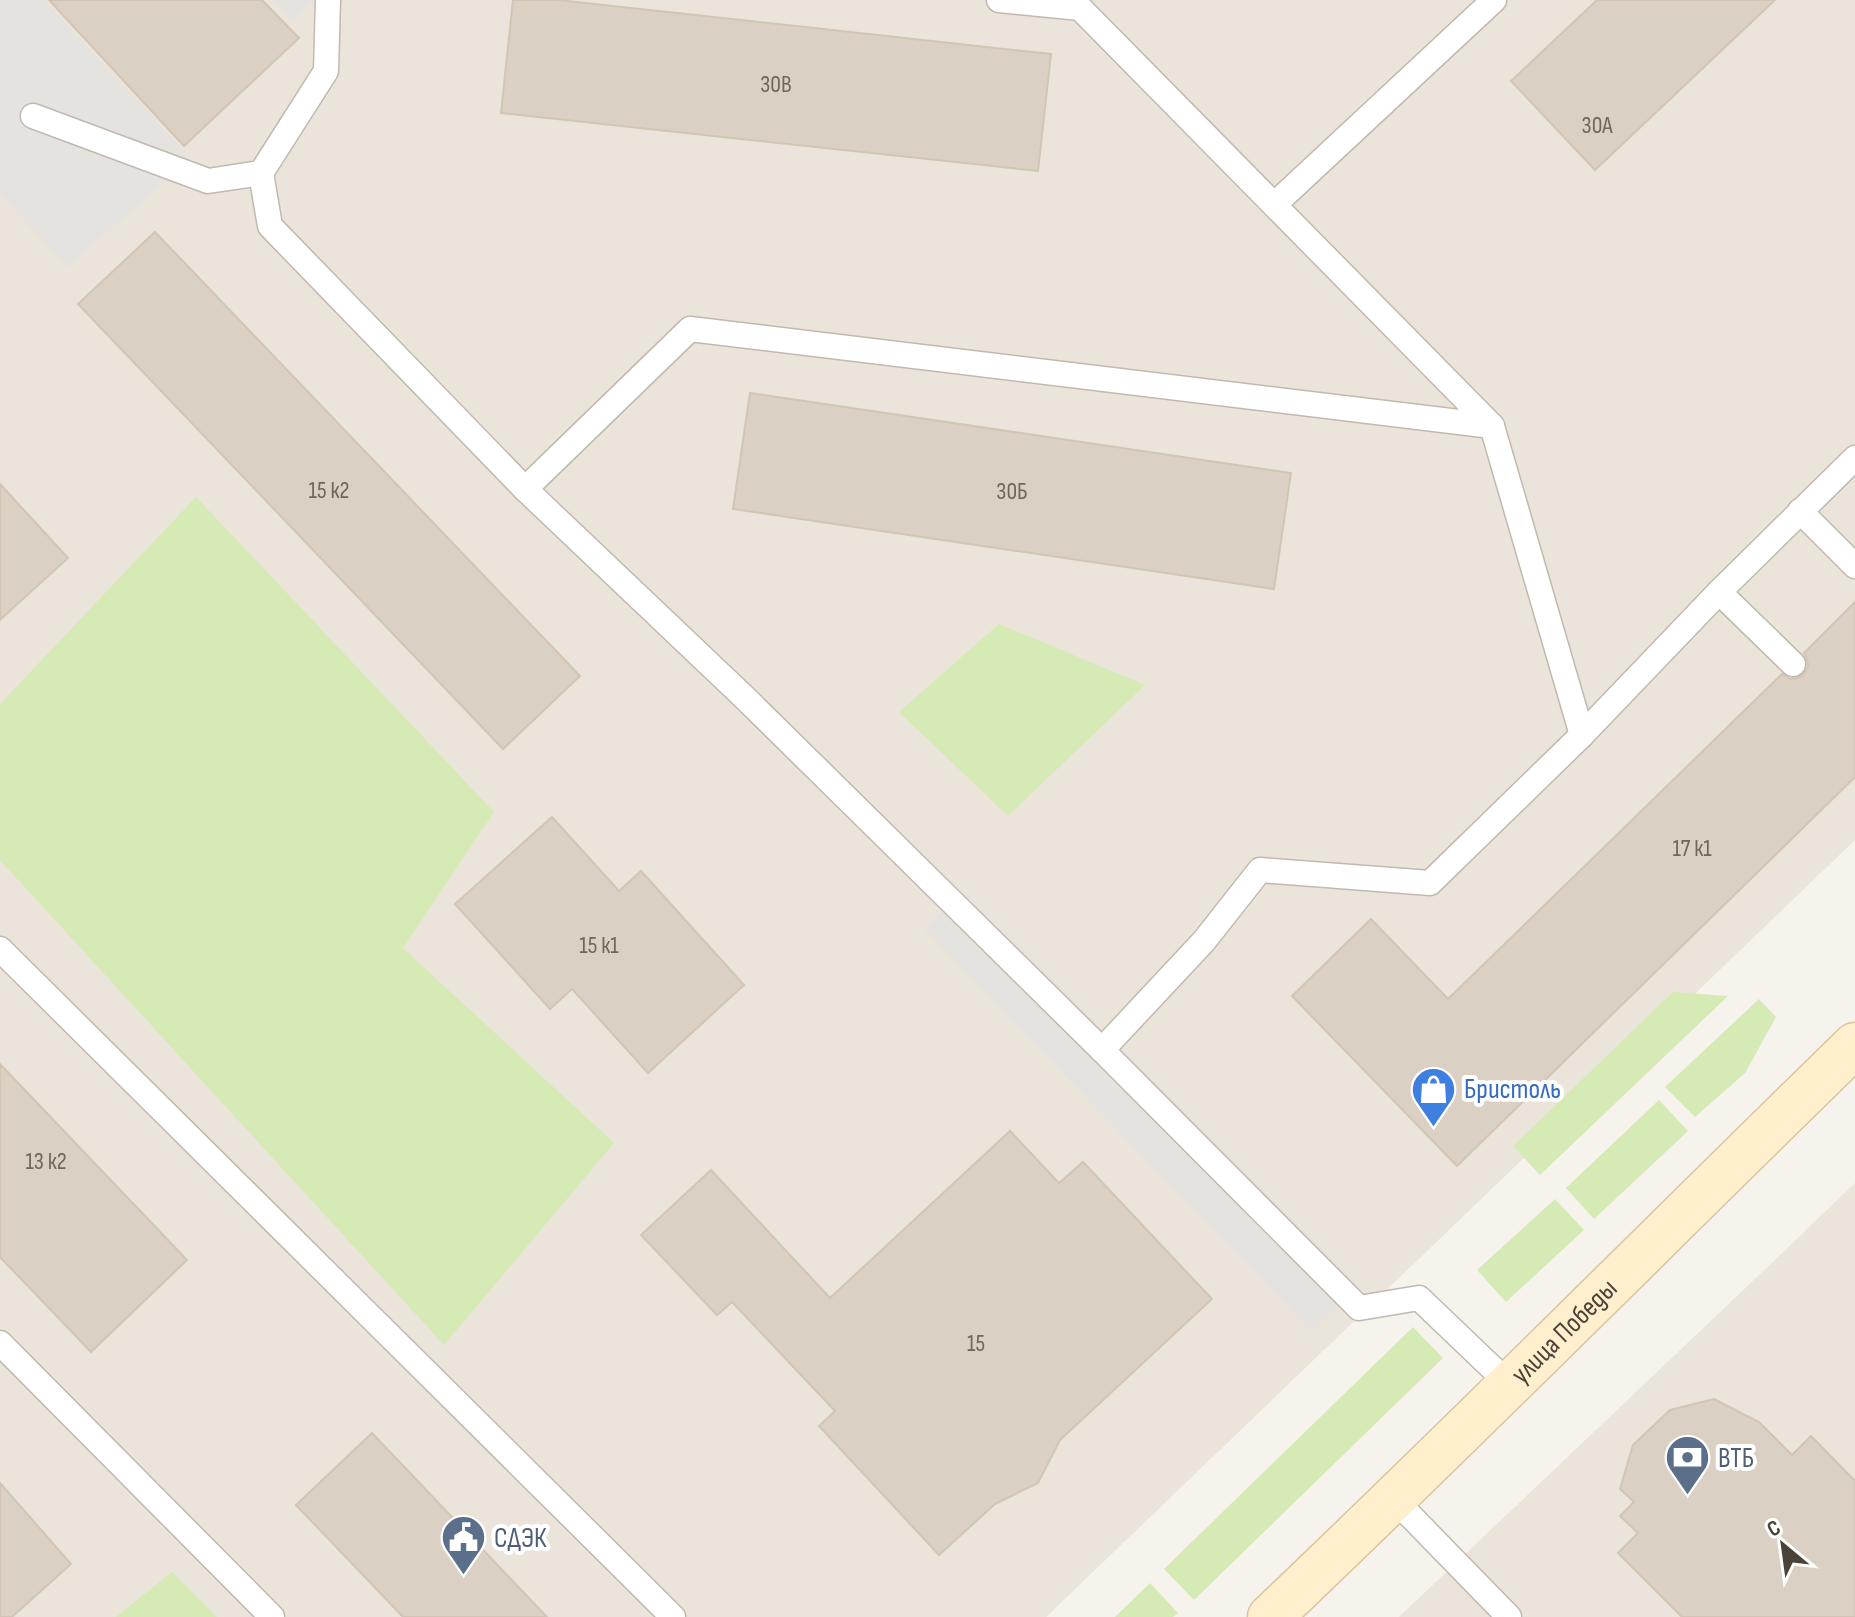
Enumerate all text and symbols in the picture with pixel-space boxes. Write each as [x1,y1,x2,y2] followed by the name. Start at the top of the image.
[760,70,792,99] house number: 30В
[1582,111,1613,140] house number: 30А
[309,476,349,505] house number: 15 к2
[996,477,1028,506] house number: 30Б
[1672,834,1712,863] house number: 17 к1
[579,931,619,960] house number: 15 к1
[1409,1065,1457,1128] shop icon: Бристоль
[1464,1073,1561,1106] place label: Бристоль
[25,1147,67,1176] house number: 13 к2
[1504,1272,1624,1391] street label: улица Победы
[967,1329,985,1358] house number: 15
[1663,1434,1711,1497] bank icon: ВТБ
[1718,1442,1754,1475] place label: ВТБ
[1743,1505,1823,1585] north arrow
[439,1514,487,1577] public building icon: СДЭК
[1763,1514,1786,1543] text: С
[494,1522,547,1555] place label: СДЭК

